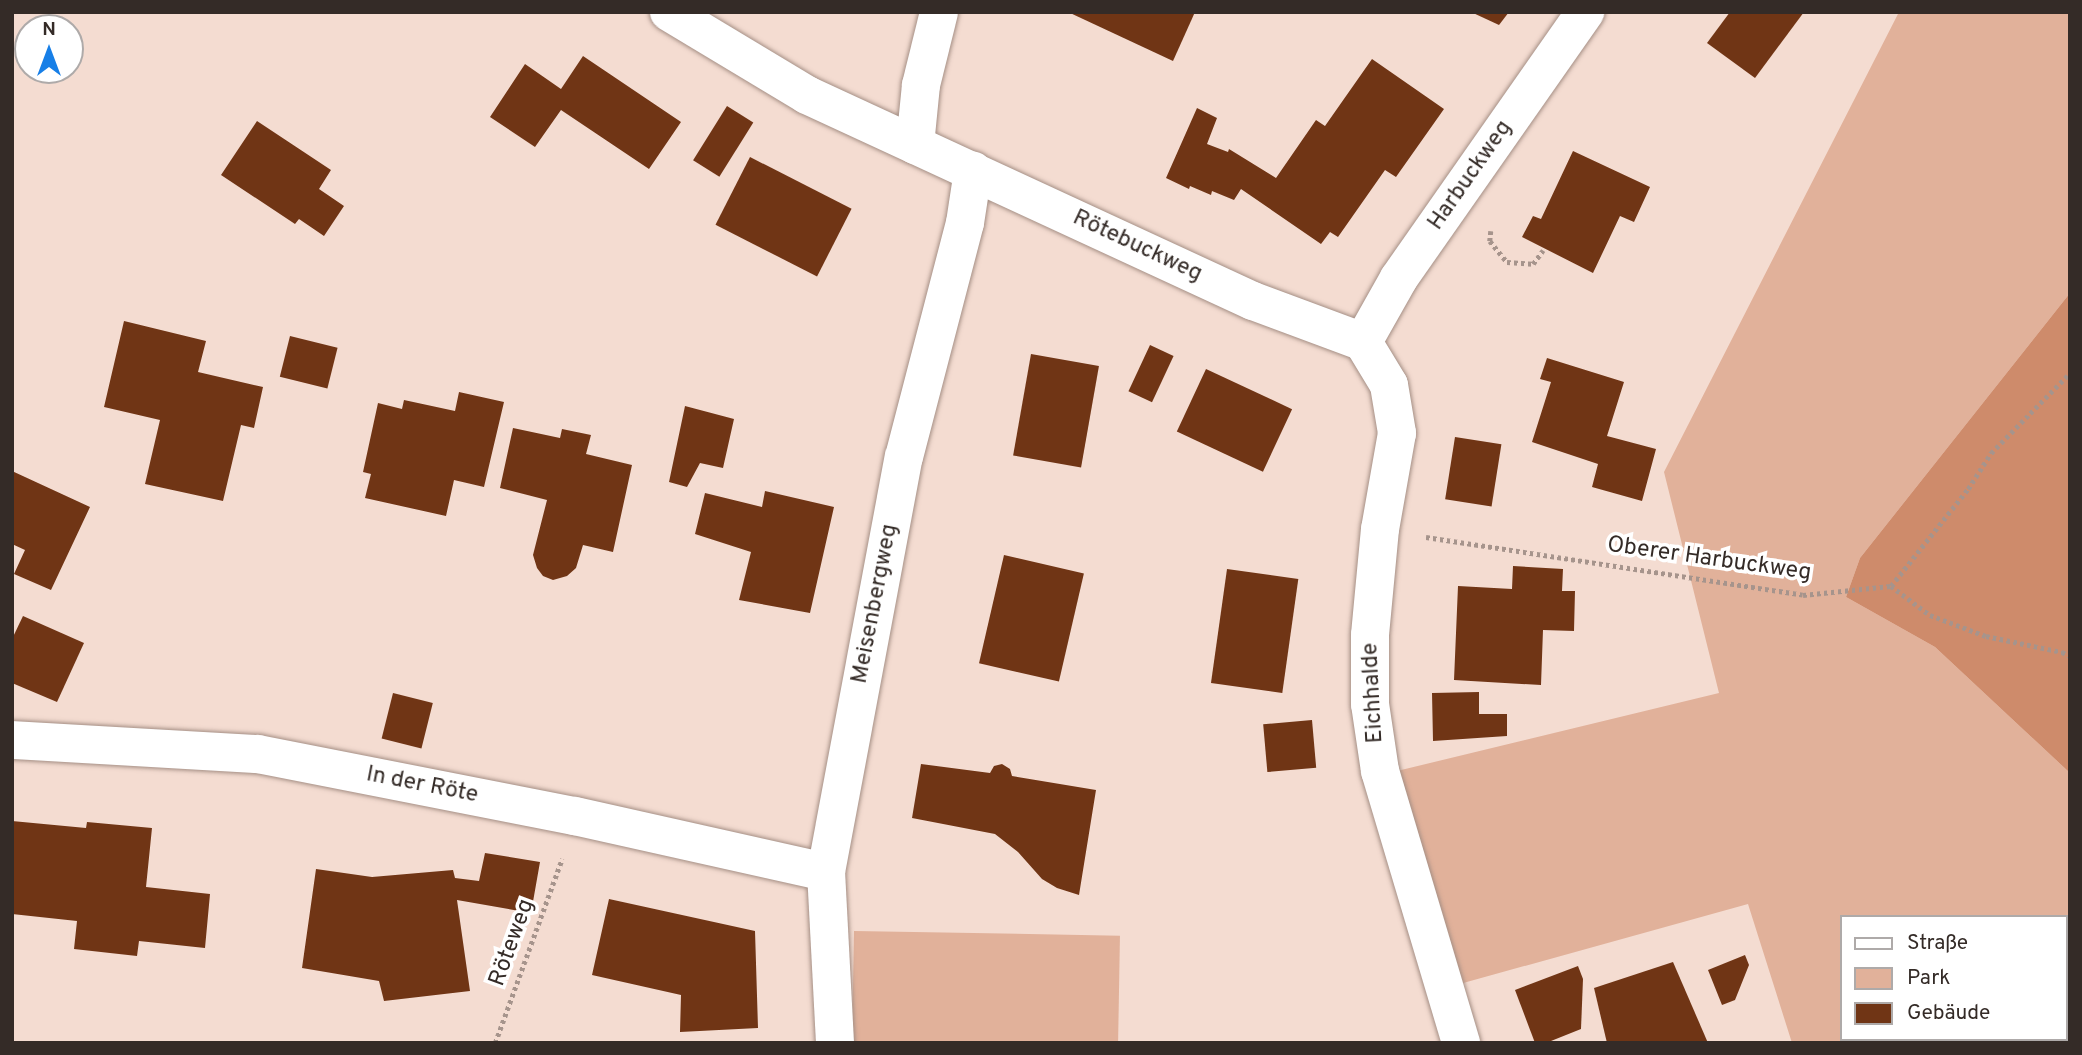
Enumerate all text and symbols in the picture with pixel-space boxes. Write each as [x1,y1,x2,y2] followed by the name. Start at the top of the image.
[14,14,84,84] north arrow
[42,18,56,42] text: N
[1423,116,1519,236] street label: Harbuckweg
[1068,205,1206,289] street label: Rötebuckweg
[847,522,905,686] street label: Meisenbergweg
[1605,532,1813,588] street label: Oberer Harbuckweg
[1358,642,1390,744] street label: Eichhalde
[364,762,480,810] street label: In der Röte
[485,896,541,990] street label: Röteweg
[1840,915,2068,1041] legend
[1907,930,1968,957] text: Straße
[1907,965,1950,992] text: Park
[1907,1000,1990,1027] text: Gebäude

